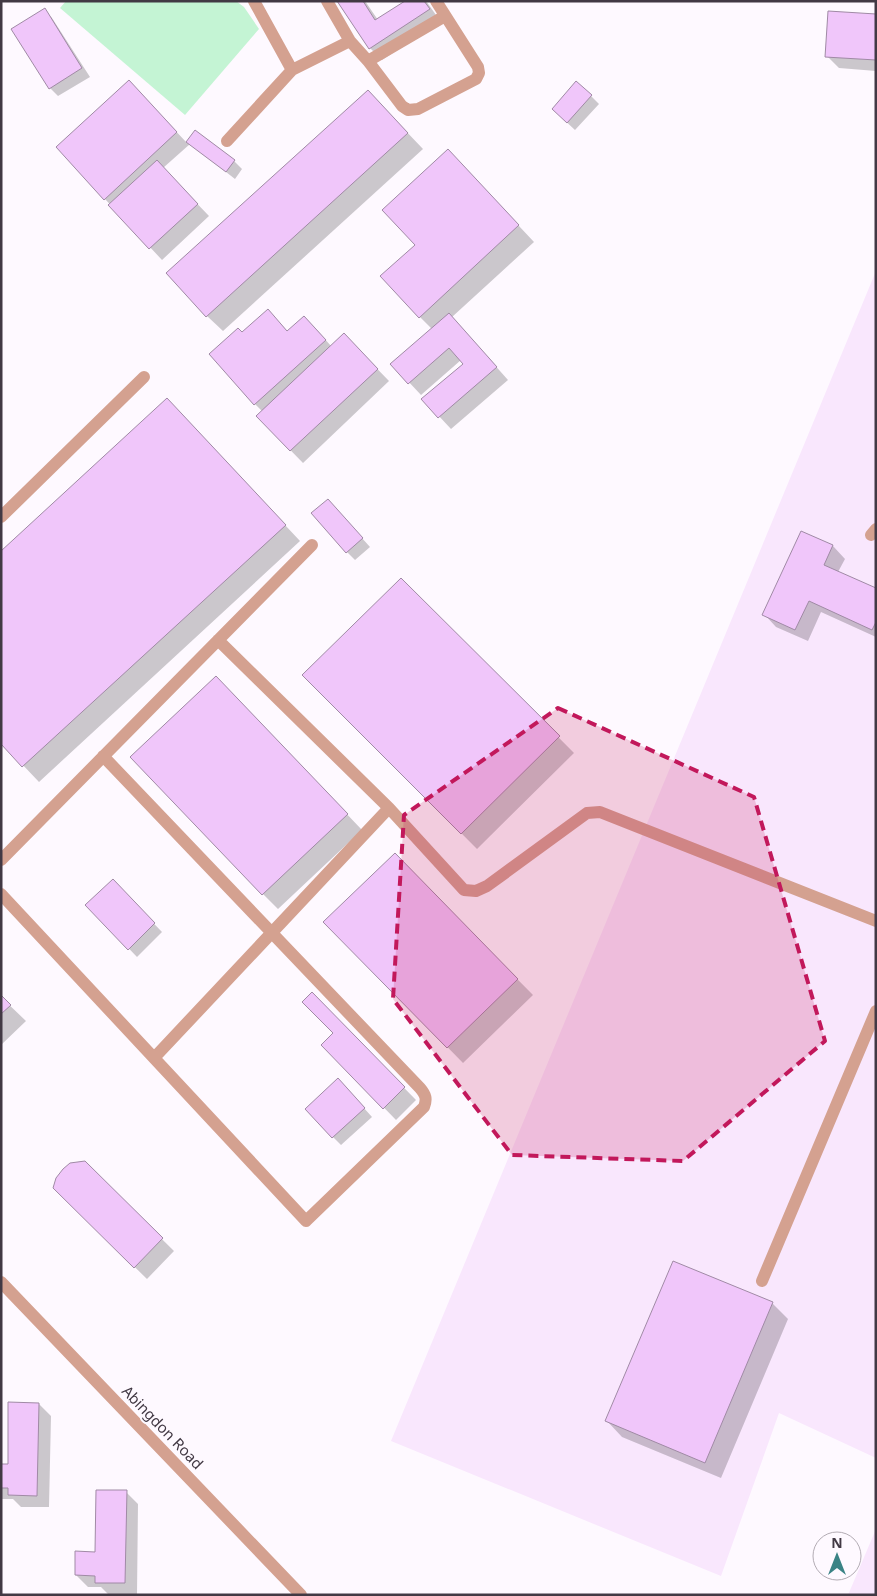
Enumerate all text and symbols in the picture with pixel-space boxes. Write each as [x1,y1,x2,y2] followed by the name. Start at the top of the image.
[118,1381,208,1473] street label: Abingdon Road
[812,1531,862,1581] north arrow
[831,1533,843,1552] text: N

